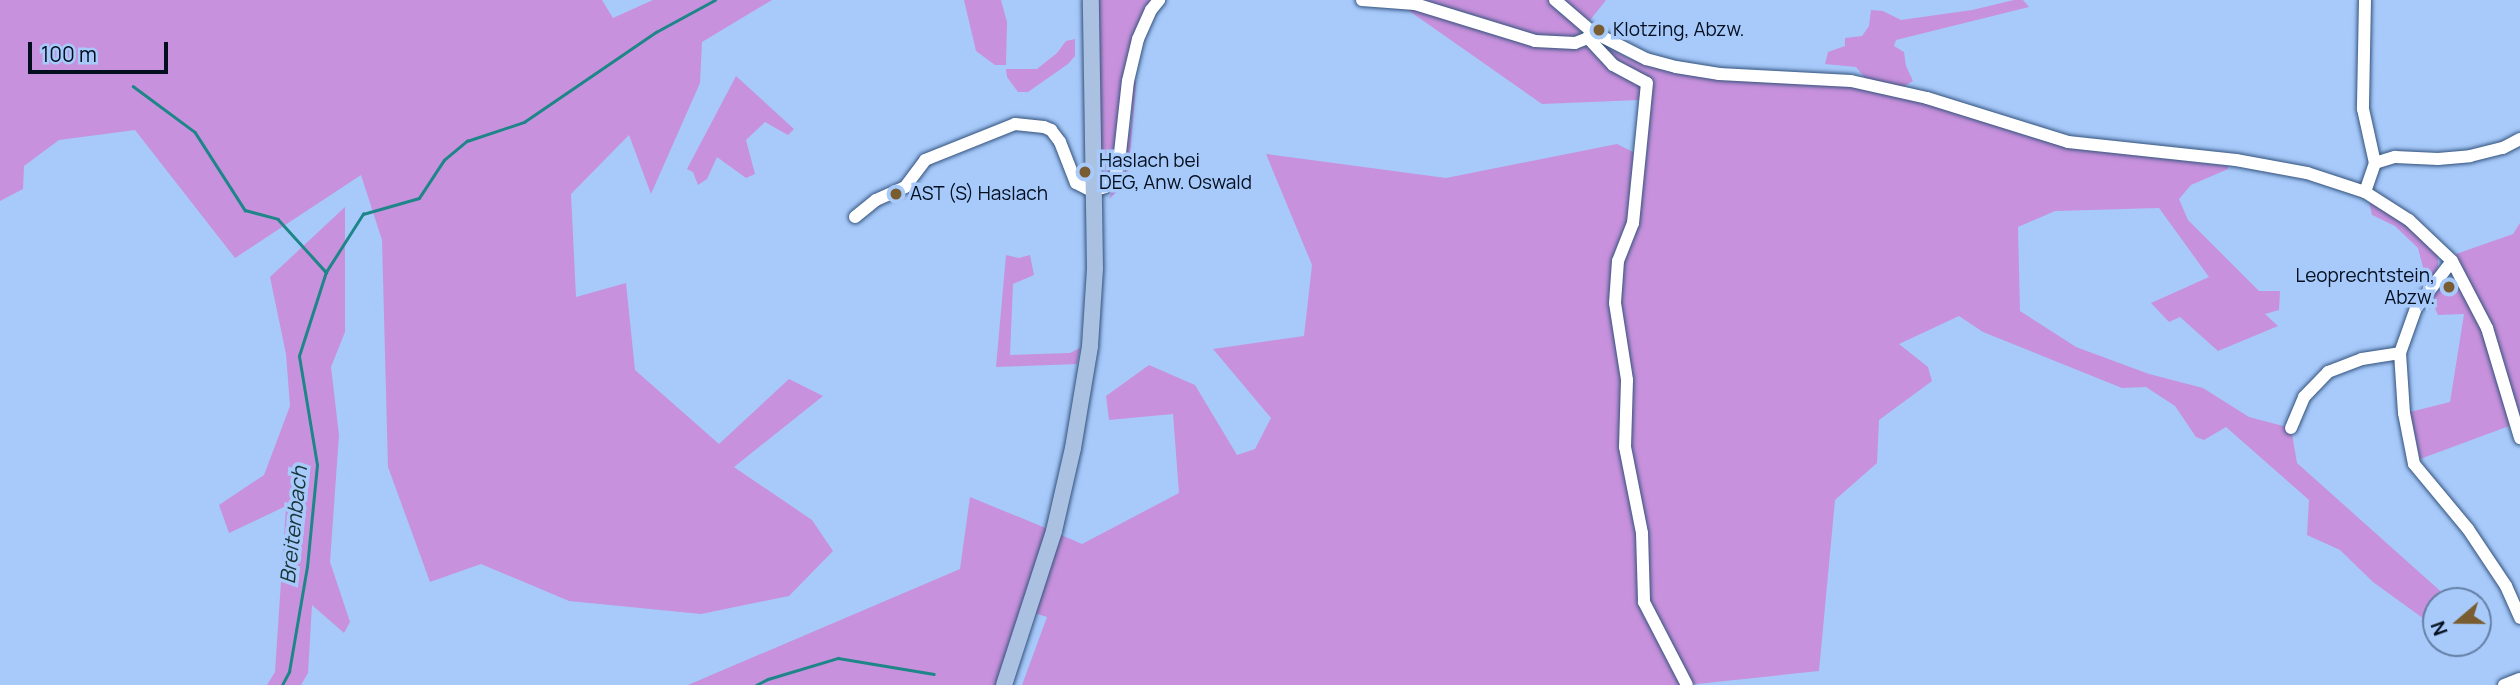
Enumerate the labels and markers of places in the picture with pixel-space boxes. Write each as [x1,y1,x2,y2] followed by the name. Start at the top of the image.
[1613,19,1744,41] place label: Klotzing, Abzw.
[1591,22,1607,38] marker: Klotzing, Abzw.
[1099,150,1252,194] place label: Haslach bei DEG, Anw. Oswald
[1077,164,1093,180] marker: Haslach bei DEG, Anw. Oswald
[910,183,1049,205] place label: AST (S) Haslach
[888,186,904,202] marker: AST (S) Haslach
[2295,265,2435,309] place label: Leoprechtstein, Abzw.
[2441,279,2457,295] marker: Leoprechtstein, Abzw.

